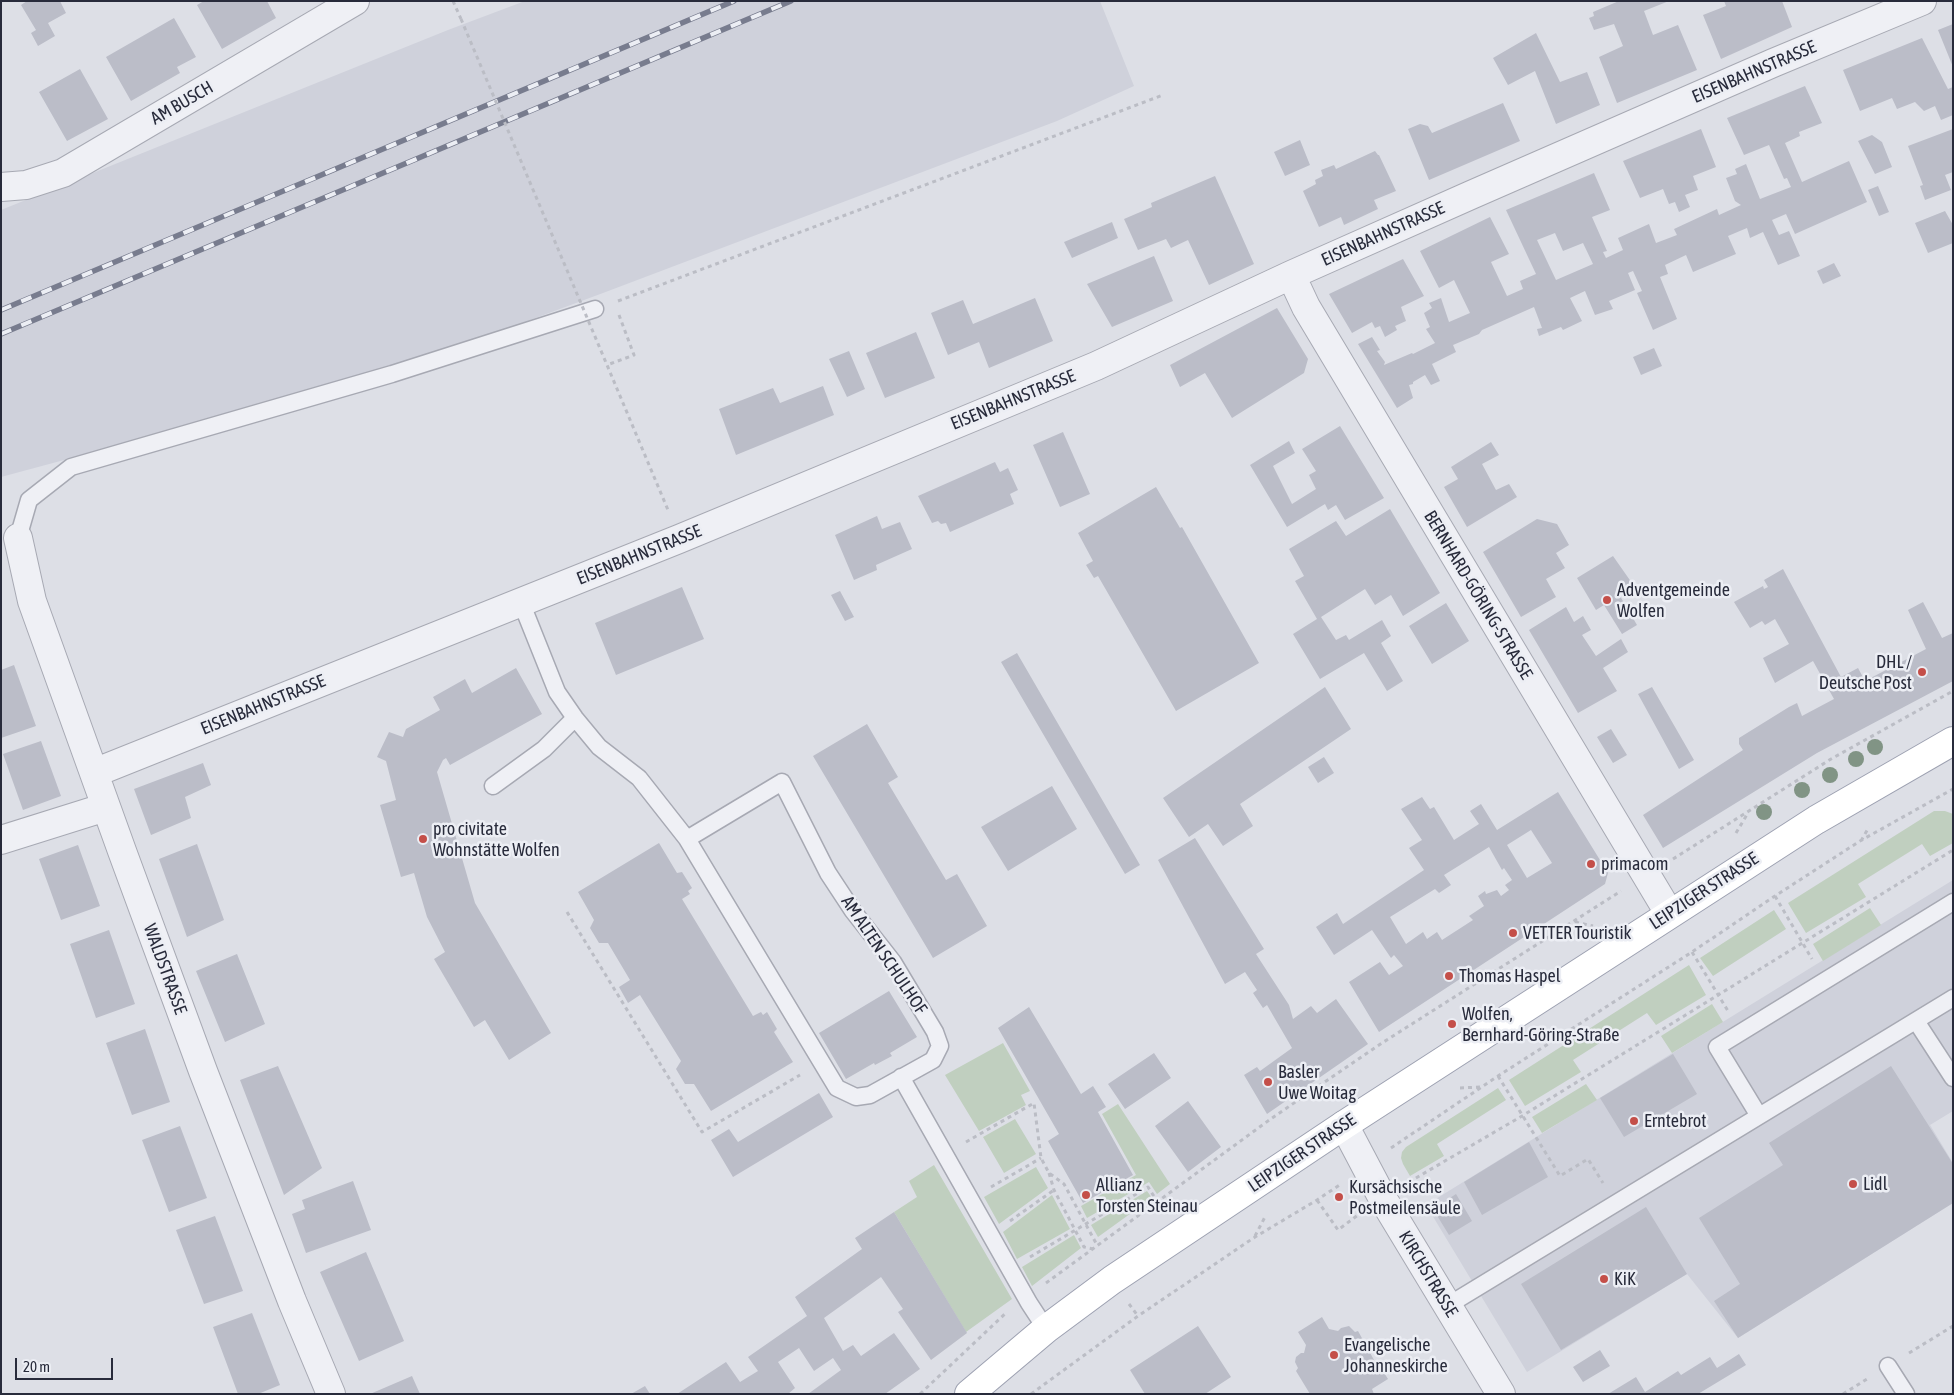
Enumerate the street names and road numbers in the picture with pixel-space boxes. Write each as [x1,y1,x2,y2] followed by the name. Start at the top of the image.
[1689,36,1819,108] street label: EISENBAHNSTRASSE
[147,76,217,130] street label: AM BUSCH
[1318,197,1448,271] street label: EISENBAHNSTRASSE
[947,365,1079,435] street label: EISENBAHNSTRASSE
[1419,507,1537,683] street label: BERNHARD-GÖRING-STRASSE
[573,520,705,590] street label: EISENBAHNSTRASSE
[197,670,329,740] street label: EISENBAHNSTRASSE
[1646,848,1762,934] street label: LEIPZIGER STRASSE
[836,892,932,1018] street label: AM ALTEN SCHULHOF
[139,921,191,1017] street label: WALDSTRASSE
[1244,1109,1360,1197] street label: LEIPZIGER STRASSE
[1394,1227,1462,1321] street label: KIRCHSTRASSE

